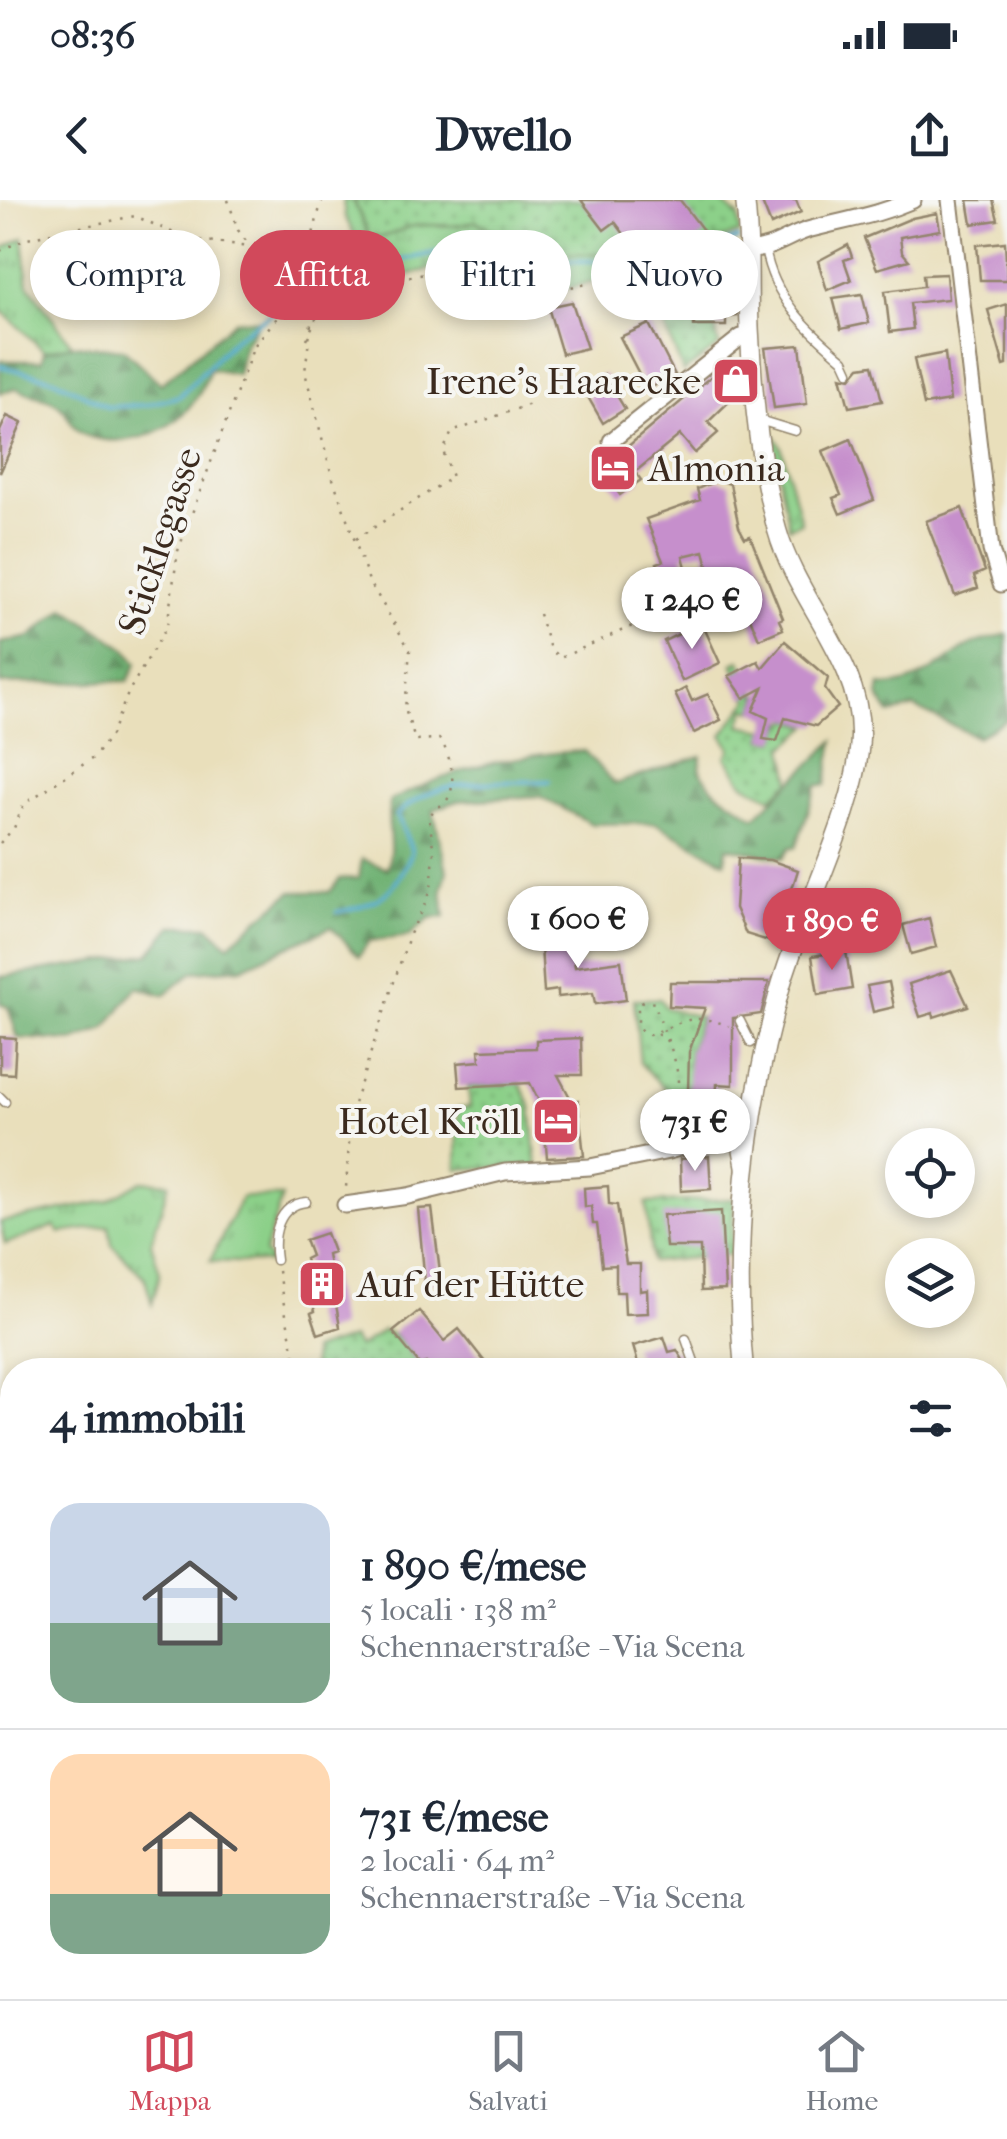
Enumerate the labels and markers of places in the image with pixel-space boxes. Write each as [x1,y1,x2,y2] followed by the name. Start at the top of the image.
[710,355,762,407] shop icon: Irene's Haarecke
[426,359,701,404] place label: Irene's Haarecke
[587,442,639,494] hotel icon: Almonia
[646,446,785,491] place label: Almonia
[600,567,784,652] pin: 1 240 €
[486,886,670,971] pin: 1 600 €
[740,888,924,973] pin: 1 890 €
[625,1089,765,1174] pin: 731 €
[530,1095,582,1147] hotel icon: Hotel Kröll
[338,1099,521,1144] place label: Hotel Kröll
[296,1258,348,1310] building icon: Auf der Hütte
[355,1262,584,1307] place label: Auf der Hütte

